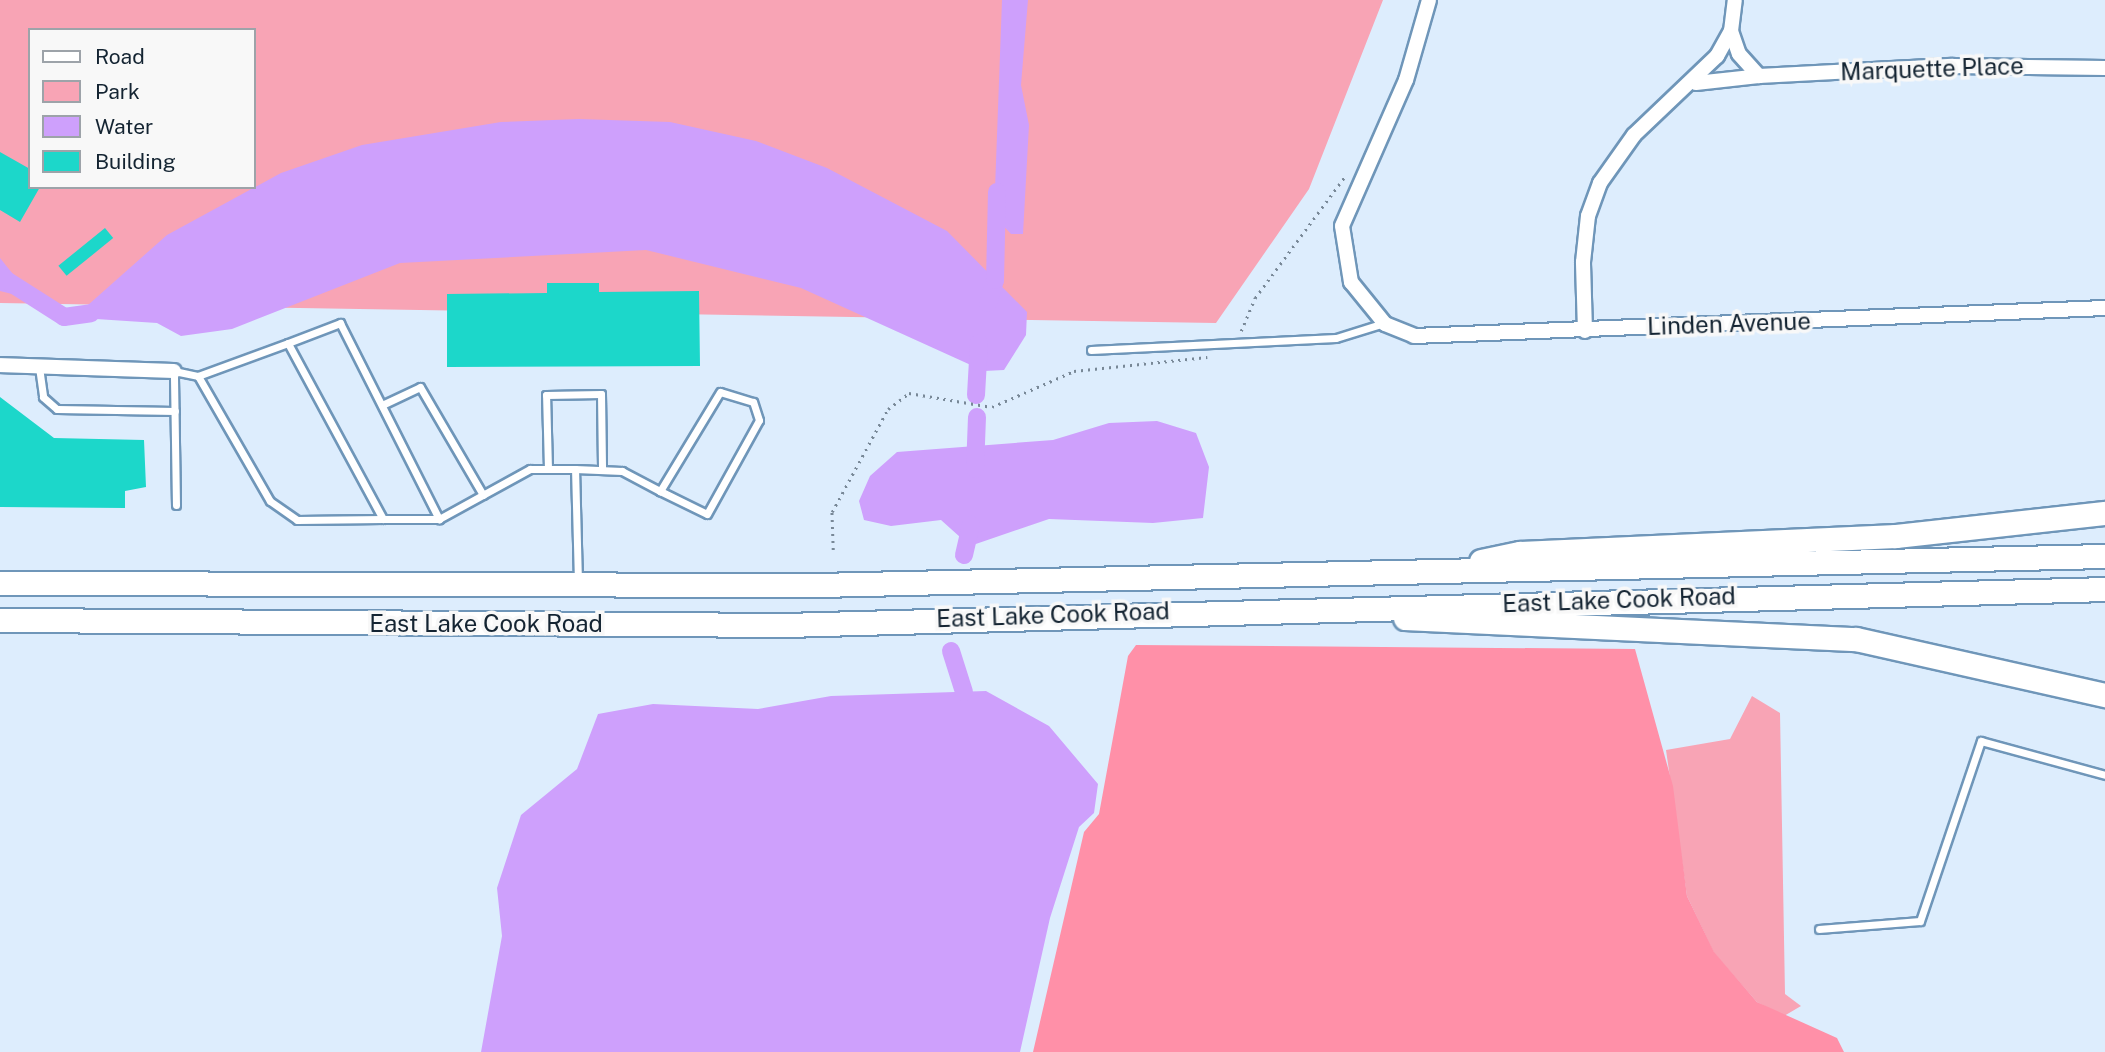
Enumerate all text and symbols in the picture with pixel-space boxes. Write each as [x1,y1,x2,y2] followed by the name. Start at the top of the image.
[28,28,256,189] legend
[95,44,145,69] text: Road
[1840,51,2024,87] street label: Marquette Place
[95,79,140,104] text: Park
[95,114,153,139] text: Water
[95,149,176,174] text: Building
[1647,307,1811,341] street label: Linden Avenue
[1502,582,1736,618] street label: East Lake Cook Road
[936,597,1170,633] street label: East Lake Cook Road
[369,610,603,638] street label: East Lake Cook Road

